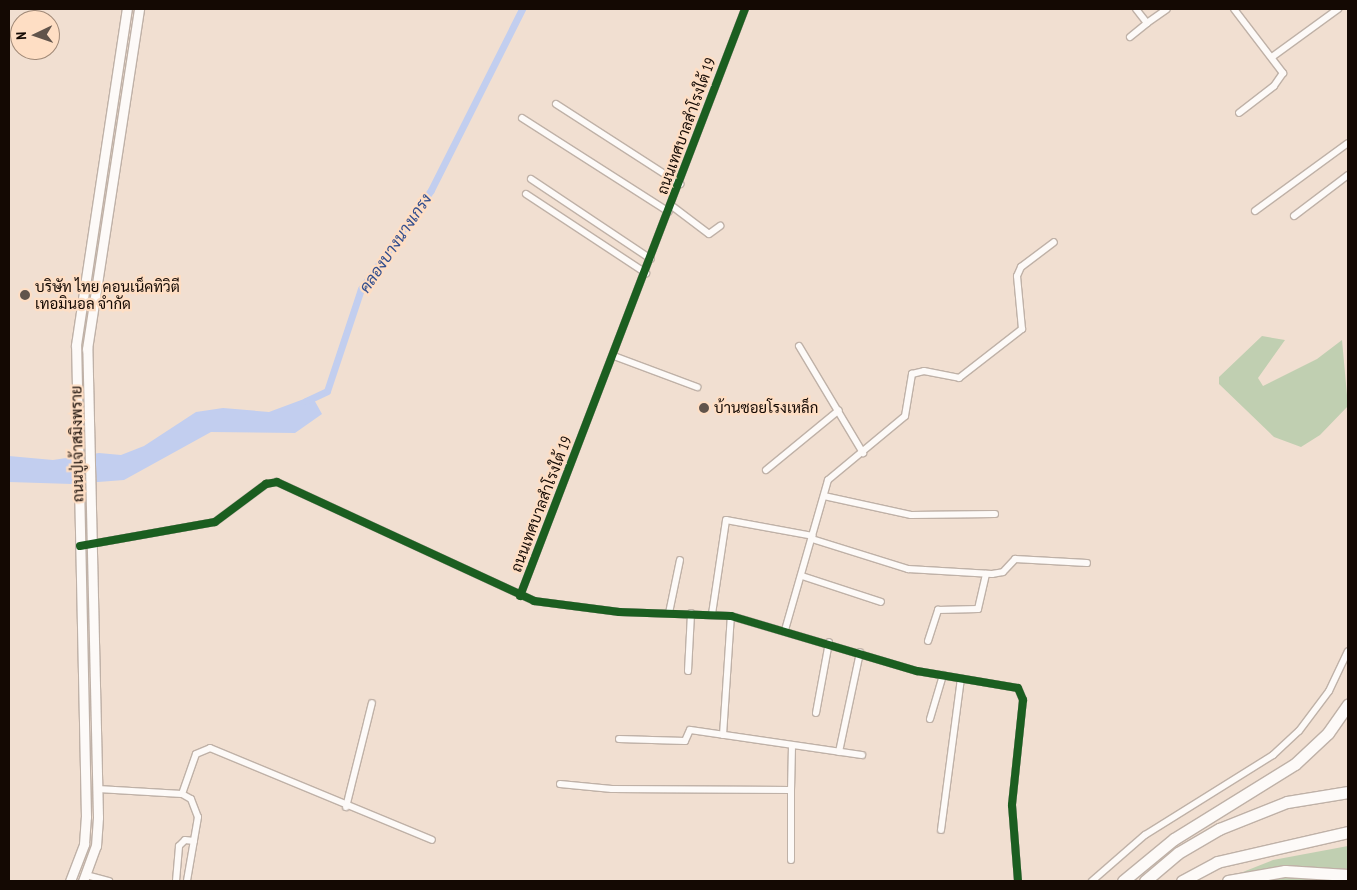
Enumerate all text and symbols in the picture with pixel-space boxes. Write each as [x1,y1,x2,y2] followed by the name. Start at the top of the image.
[10,10,60,60] north arrow
[12,31,30,40] text: N
[653,55,719,197] street label: ถนนเทศบาลสำโรงใต้ 19
[355,190,435,296] water label: คลองบางนางเกรง
[35,277,180,312] place label: บริษัท ไทย คอนเน็คทิวิตี เทอมินอล จำกัด
[19,289,31,301] marker: บริษัท ไทย คอนเน็คทิวิตี เทอมินอล จำกัด
[67,386,87,502] street label: ถนนปู่เจ้าสมิงพราย
[714,399,818,417] place label: บ้านซอยโรงเหล็ก
[698,402,710,414] marker: บ้านซอยโรงเหล็ก
[507,433,575,575] street label: ถนนเทศบาลสำโรงใต้ 19

